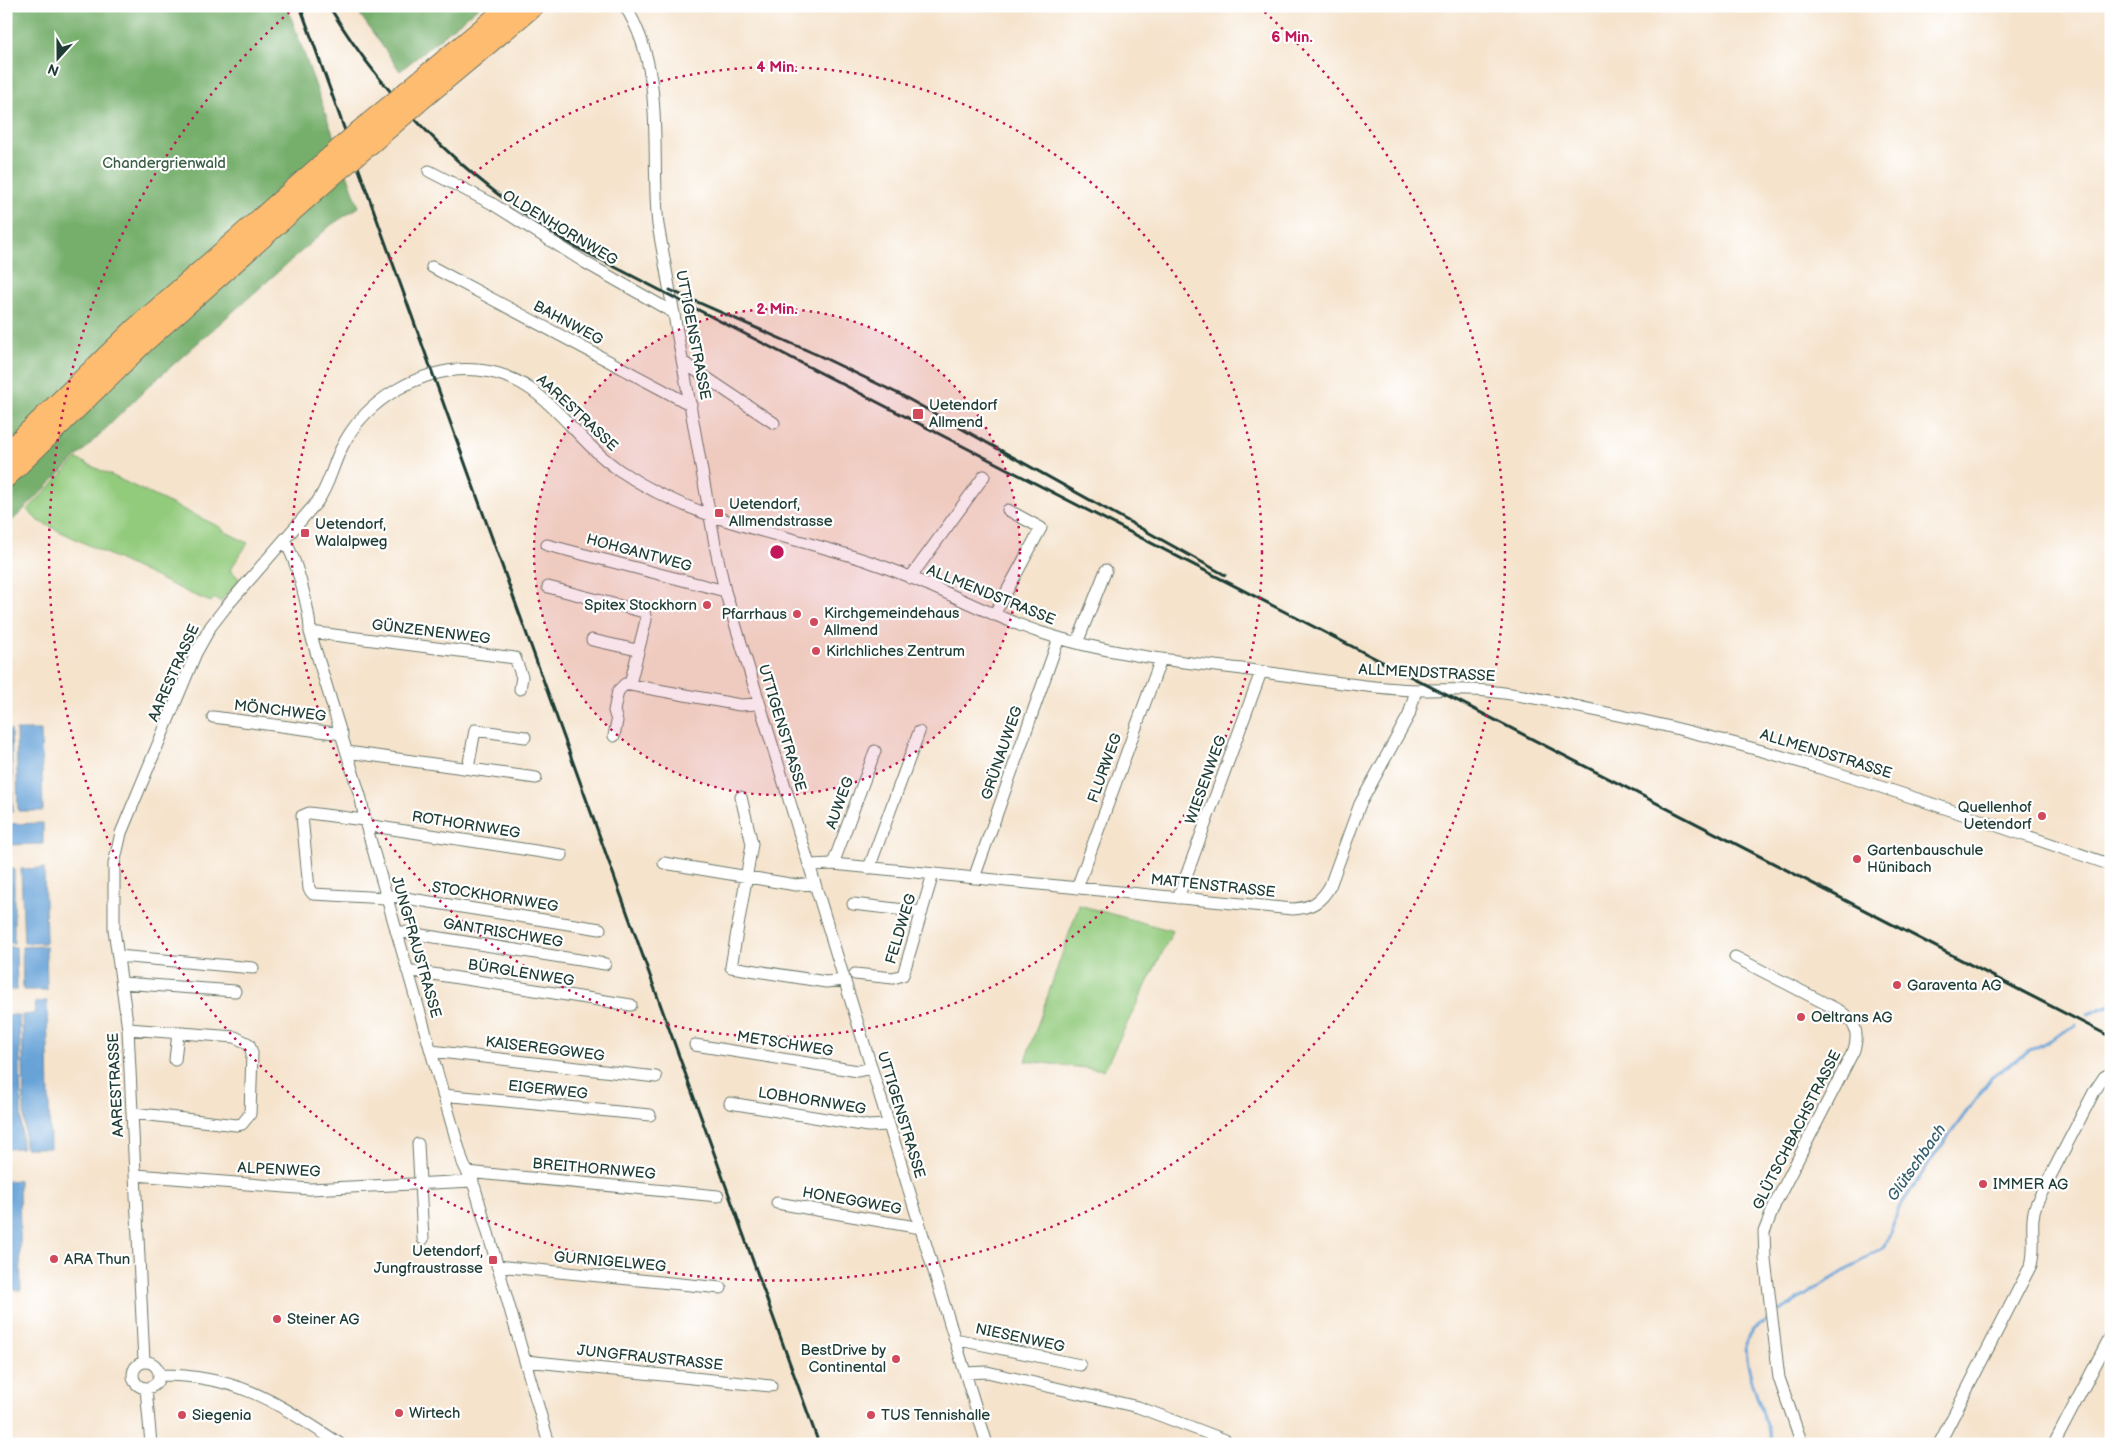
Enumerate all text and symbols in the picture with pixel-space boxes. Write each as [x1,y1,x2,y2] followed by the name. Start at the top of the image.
[1271,28,1313,47] text: 6 Min.
[32,32,82,82] north arrow
[756,58,798,77] text: 4 Min.
[46,60,61,79] text: N
[102,154,226,173] park label: Chandergrienwald
[499,186,621,270] street label: OLDENHORNWEG
[671,269,715,402] street label: UTTIGENSTRASSE
[530,297,606,349] street label: BAHNWEG
[756,300,798,319] text: 2 Min.
[532,370,622,456] street label: AARESTRASSE
[929,396,998,432] place label: Uetendorf Allmend
[911,407,925,421] marker: Uetendorf Allmend
[729,495,833,531] place label: Uetendorf, Allmendstrasse
[713,507,725,519] marker: Uetendorf, Allmendstrasse
[315,515,388,551] place label: Uetendorf, Walalpweg
[299,527,311,539] marker: Uetendorf, Walalpweg
[584,530,694,576] street label: HOHGANTWEG
[768,543,786,561] centre of rings
[924,561,1058,630] street label: ALLMENDSTRASSE
[584,596,697,615] place label: Spitex Stockhorn
[701,599,713,611] marker: Spitex Stockhorn
[824,604,960,640] place label: Kirchgemeindehaus Allmend
[722,605,788,624] place label: Pfarrhaus
[791,608,803,620] marker: Pfarrhaus
[371,615,491,649] street label: GÜNZENENWEG
[808,616,820,628] marker: Kirchgemeindehaus Allmend
[144,621,204,725] street label: AARESTRASSE
[826,642,965,661] place label: Kirlchliches Zentrum
[810,645,822,657] marker: Kirlchliches Zentrum
[1358,660,1496,686] street label: ALLMENDSTRASSE
[754,662,810,794] street label: UTTIGENSTRASSE
[233,696,327,726] street label: MÖNCHWEG
[977,704,1027,802] street label: GRÜNAUWEG
[1758,725,1894,783] street label: ALLMENDSTRASSE
[1084,731,1126,805] street label: FLURWEG
[1181,733,1231,827] street label: WIESENWEG
[822,774,858,832] street label: AUWEG
[1958,798,2032,834] place label: Quellenhof Uetendorf
[410,807,522,843] street label: ROTHORNWEG
[2036,810,2048,822] marker: Quellenhof Uetendorf
[1867,841,1983,877] place label: Gartenbauschule Hünibach
[1851,853,1863,865] marker: Gartenbauschule Hünibach
[1150,870,1276,902] street label: MATTENSTRASSE
[387,874,445,1020] street label: JUNGFRAUSTRASSE
[431,878,559,916] street label: STOCKHORNWEG
[881,892,921,966] street label: FELDWEG
[442,914,564,952] street label: GANTRISCHWEG
[467,955,575,991] street label: BÜRGLENWEG
[1907,976,2001,995] place label: Garaventa AG
[1891,979,1903,991] marker: Garaventa AG
[1811,1008,1893,1027] place label: Oeltrans AG
[1795,1011,1807,1023] marker: Oeltrans AG
[735,1027,835,1061] street label: METSCHWEG
[104,1032,128,1138] street label: AARESTRASSE
[484,1032,606,1066] street label: KAISEREGGWEG
[1748,1047,1846,1213] street label: GLÜTSCHBACHSTRASSE
[873,1049,929,1181] street label: UTTIGENSTRASSE
[507,1076,589,1104] street label: EIGERWEG
[757,1083,867,1119] street label: LOBHORNWEG
[1884,1121,1951,1205] water label: Glütschbach
[532,1154,656,1184] street label: BREITHORNWEG
[237,1158,321,1182] street label: ALPENWEG
[1993,1175,2068,1194] place label: IMMER AG
[1977,1178,1989,1190] marker: IMMER AG
[801,1183,903,1219] street label: HONEGGWEG
[374,1242,483,1278] place label: Uetendorf, Jungfraustrasse
[553,1248,667,1276] street label: GURNIGELWEG
[64,1250,130,1269] place label: ARA Thun
[48,1253,60,1265] marker: ARA Thun
[487,1254,499,1266] marker: Uetendorf, Jungfraustrasse
[287,1310,359,1329] place label: Steiner AG
[271,1313,283,1325] marker: Steiner AG
[974,1319,1066,1357] street label: NIESENWEG
[576,1341,724,1375] street label: JUNGFRAUSTRASSE
[800,1341,886,1377] place label: BestDrive by Continental
[890,1353,902,1365] marker: BestDrive by Continental
[409,1404,460,1423] place label: Wirtech
[192,1406,252,1425] place label: Siegenia
[881,1406,990,1425] place label: TUS Tennishalle
[393,1407,405,1419] marker: Wirtech
[176,1409,188,1421] marker: Siegenia
[865,1409,877,1421] marker: TUS Tennishalle

